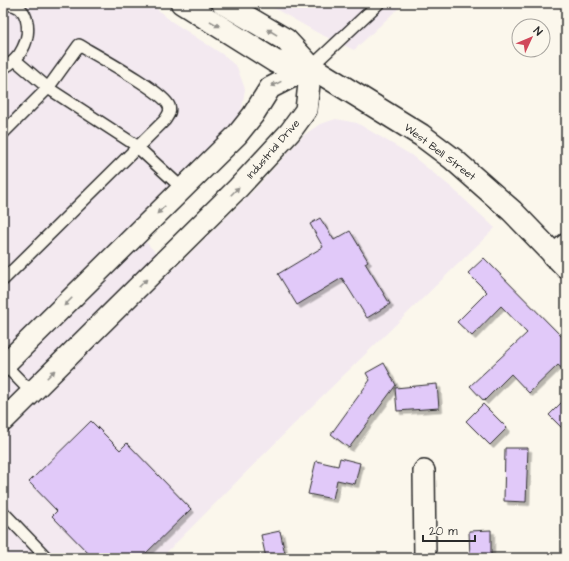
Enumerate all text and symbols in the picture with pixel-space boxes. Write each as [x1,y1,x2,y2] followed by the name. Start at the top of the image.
[511,18,551,58] north arrow
[209,21,221,28] one-way arrow
[530,24,546,39] text: N
[266,29,278,36] one-way arrow
[271,81,282,88] one-way arrow
[243,116,303,182] street label: Industrial Drive
[401,120,479,184] street label: West Bell Street
[230,186,240,196] one-way arrow
[156,206,166,215] one-way arrow
[138,278,148,288] one-way arrow
[64,297,73,307] one-way arrow
[46,369,56,379] one-way arrow
[423,517,475,543] scale bar
[429,523,458,540] text: 20 m

